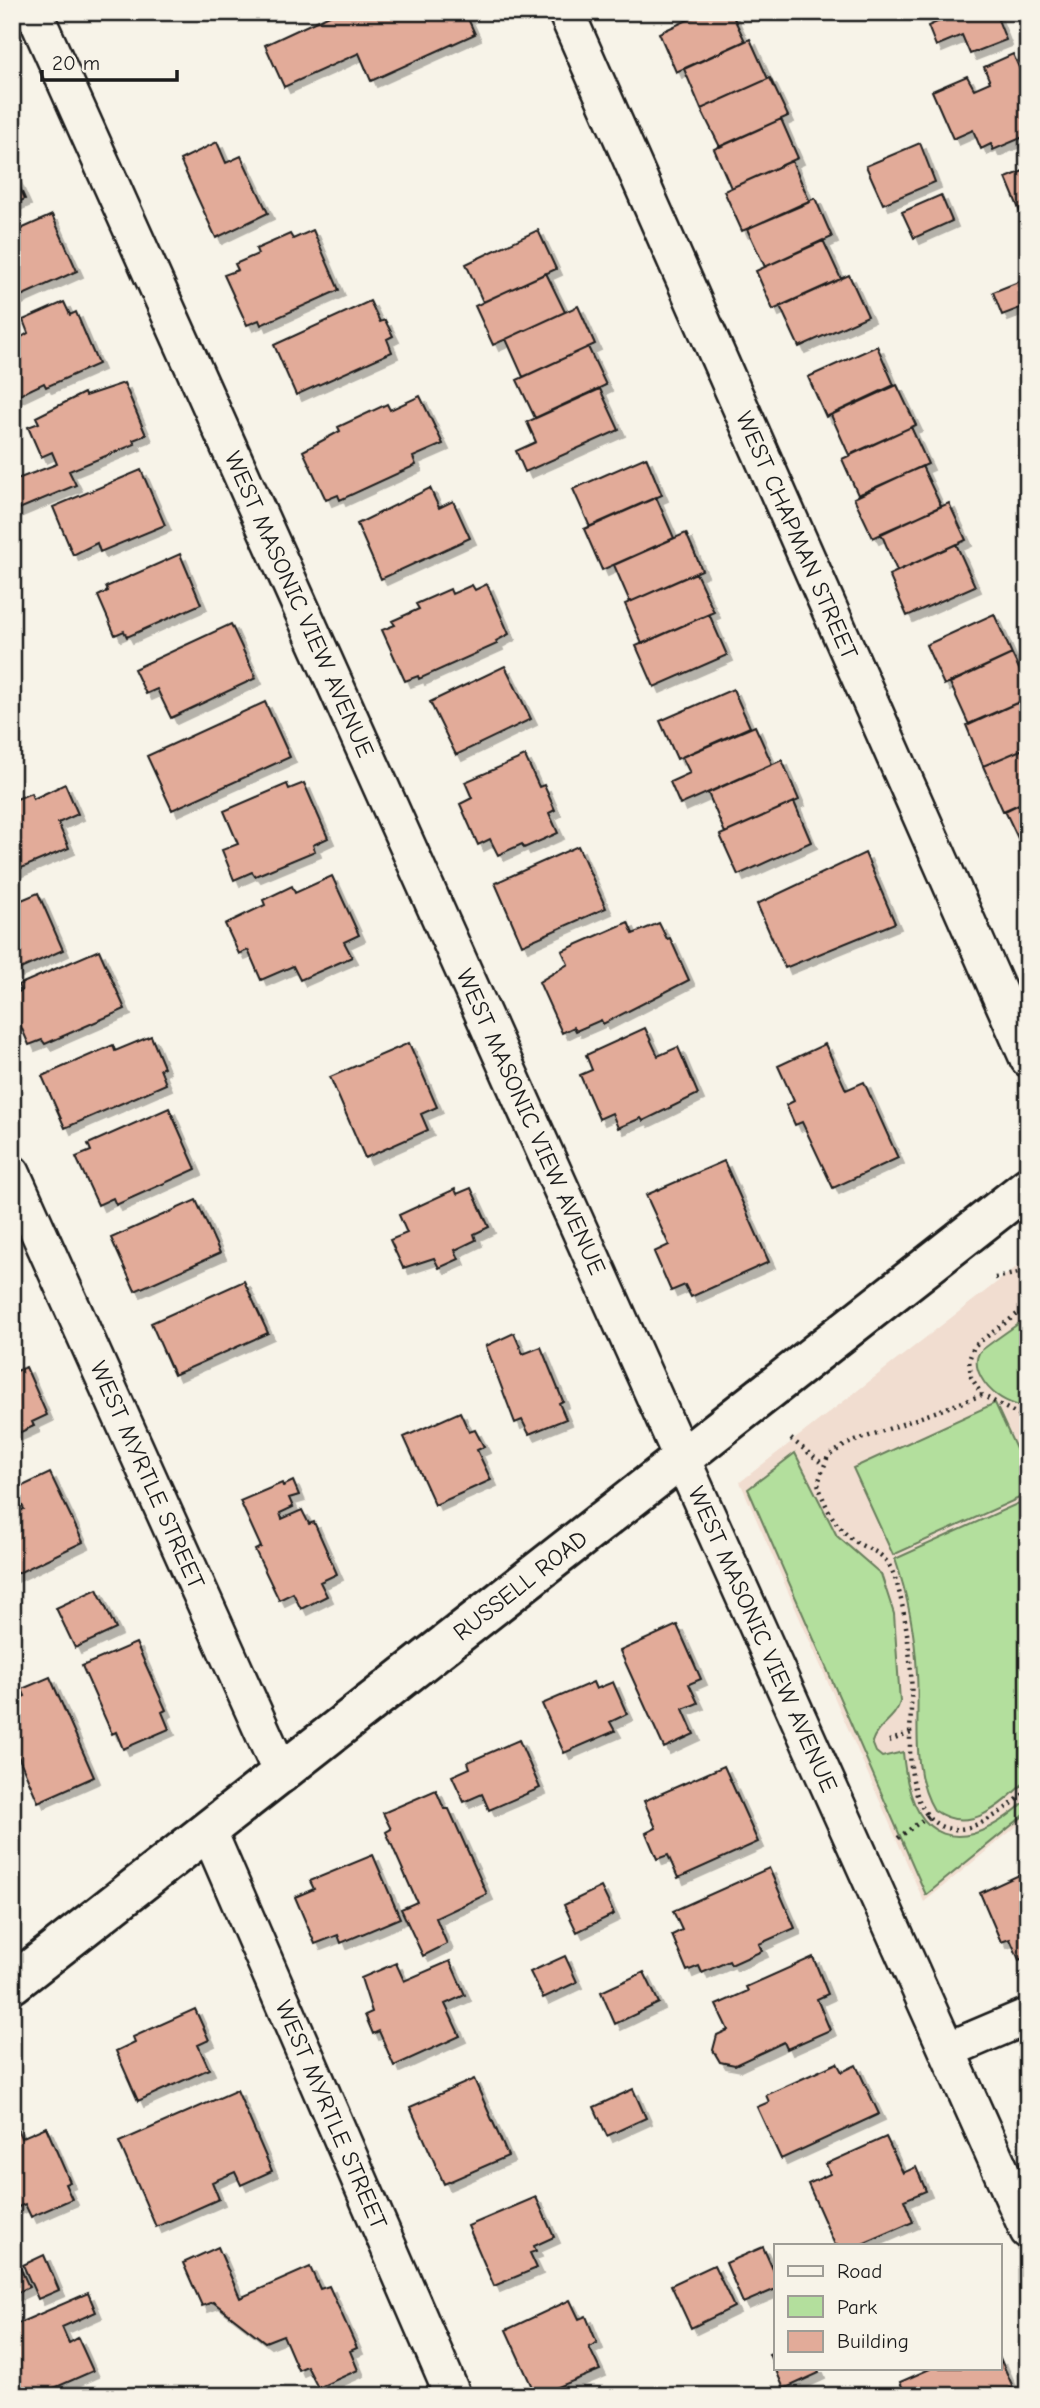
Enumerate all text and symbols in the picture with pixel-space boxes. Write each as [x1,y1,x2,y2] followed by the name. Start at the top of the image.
[42,38,177,82] scale bar
[52,51,100,75] text: 20 m
[730,407,864,664] street label: WEST CHAPMAN STREET
[219,447,380,761] street label: WEST MASONIC VIEW AVENUE
[450,965,612,1279] street label: WEST MASONIC VIEW AVENUE
[84,1357,211,1594] street label: WEST MYRTLE STREET
[682,1482,844,1796] street label: WEST MASONIC VIEW AVENUE
[448,1524,593,1647] street label: RUSSELL ROAD
[270,1996,393,2234] street label: WEST MYRTLE STREET
[774,2244,1002,2370] legend
[837,2259,882,2283] text: Road
[837,2295,877,2319] text: Park
[837,2329,909,2353] text: Building

